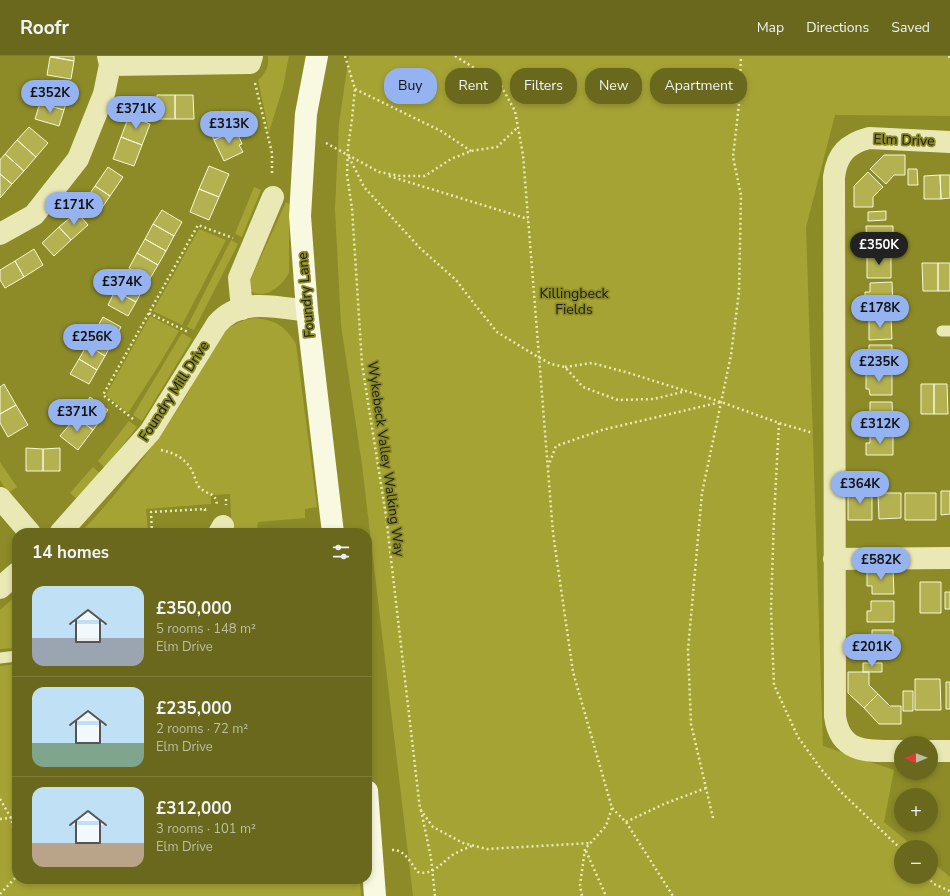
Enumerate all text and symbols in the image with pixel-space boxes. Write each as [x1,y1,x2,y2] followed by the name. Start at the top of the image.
[20,15,69,41] text: Roofr
[757,18,784,37] text: Map
[806,18,869,37] text: Directions
[891,18,930,37] text: Saved
[384,68,437,104] chip: Buy
[445,68,502,104] chip: Rent
[510,68,577,104] chip: Filters
[585,68,642,104] chip: New
[650,68,747,104] chip: Apartment
[22,80,78,114] pin: £352K
[30,84,70,102] text: £352K
[108,96,164,130] pin: £371K
[116,100,156,118] text: £371K
[201,111,257,145] pin: £313K
[209,115,249,133] text: £313K
[873,129,935,151] street label: Elm Drive
[46,192,102,226] pin: £171K
[54,196,94,214] text: £171K
[851,232,907,266] pin: £350K
[859,236,899,254] text: £350K
[293,251,319,339] street label: Foundry Lane
[94,269,150,303] pin: £374K
[102,273,142,291] text: £374K
[540,284,609,319] park label: Killingbeck Fields
[852,295,908,329] pin: £178K
[860,299,900,317] text: £178K
[64,324,120,358] pin: £256K
[72,328,112,346] text: £256K
[135,337,213,445] street label: Foundry Mill Drive
[851,349,907,383] pin: £235K
[859,353,899,371] text: £235K
[363,360,409,559] street label: Wykebeck Valley Walking Way
[49,399,105,433] pin: £371K
[57,403,97,421] text: £371K
[852,411,908,445] pin: £312K
[860,415,900,433] text: £312K
[832,471,888,505] pin: £364K
[840,475,880,493] text: £364K
[32,541,109,564] text: 14 homes
[330,541,352,563] icon: filters
[853,547,909,581] pin: £582K
[861,551,901,569] text: £582K
[156,597,232,620] text: £350,000
[64,602,112,650] icon: home
[156,620,256,638] text: 5 rooms · 148 m²
[844,634,900,668] pin: £201K
[156,638,213,656] text: Elm Drive
[852,638,892,656] text: £201K
[156,697,232,720] text: £235,000
[64,703,112,751] icon: home
[156,720,248,738] text: 2 rooms · 72 m²
[894,736,938,780] north arrow
[894,736,938,884] map controls
[156,738,213,756] text: Elm Drive
[894,788,938,832] button: +
[156,797,232,820] text: £312,000
[64,803,112,851] icon: home
[156,820,256,838] text: 3 rooms · 101 m²
[156,838,213,856] text: Elm Drive
[894,840,938,884] button: −

